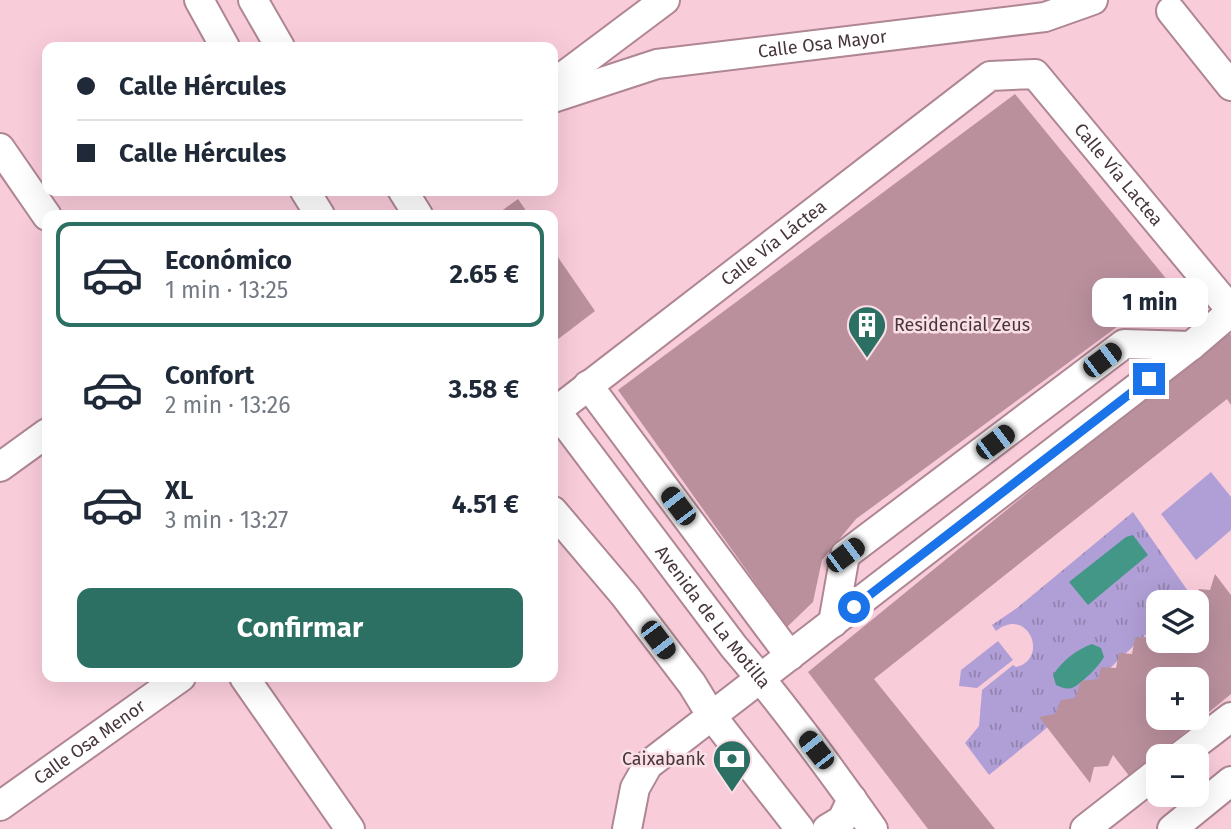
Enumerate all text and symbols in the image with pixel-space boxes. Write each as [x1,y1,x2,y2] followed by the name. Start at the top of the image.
[757,25,888,63] street label: Calle Osa Mayor
[119,71,286,102] text: Calle Hércules
[1069,119,1168,231] street label: Calle Vía Lactea
[119,138,286,169] text: Calle Hércules
[717,195,831,291] street label: Calle Vía Láctea
[81,243,144,306] icon: car
[165,245,292,276] text: Económico
[450,259,519,290] text: 2.65 €
[165,276,288,304] text: 1 min · 13:25
[1091,278,1207,326] callout: 1 min
[1122,288,1178,316] text: 1 min
[846,304,888,359] building icon: Residencial Zeus
[894,314,1030,336] place label: Residencial Zeus
[1079,339,1126,381] car
[81,358,144,421] icon: car
[165,360,254,391] text: Confort
[1133,363,1165,395] route end
[448,374,519,405] text: 3.58 €
[165,391,290,419] text: 2 min · 13:26
[972,421,1019,463] car
[81,473,144,536] icon: car
[165,475,193,506] text: XL
[657,483,700,529] car
[452,489,519,520] text: 4.51 €
[165,506,288,534] text: 3 min · 13:27
[822,534,869,576] car
[650,541,775,693] street label: Avenida de La Motilla
[77,588,523,668] button: Confirmar
[1146,590,1209,807] map controls
[1146,590,1209,653] button: layers
[838,591,870,623] route start
[637,617,680,663] car
[1146,667,1209,730] button: +
[30,695,150,789] street label: Calle Osa Menor
[795,727,838,773] car
[711,738,753,793] bank icon: Caixabank
[1146,744,1209,807] button: −
[622,748,706,770] place label: Caixabank

